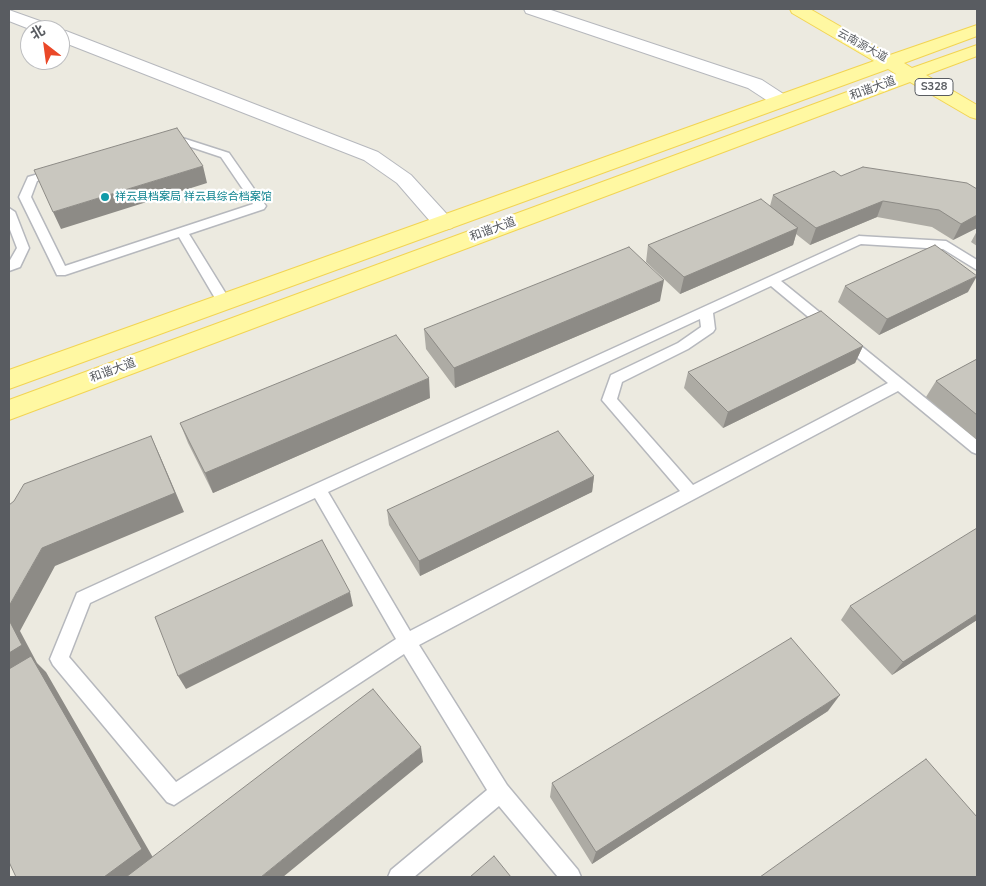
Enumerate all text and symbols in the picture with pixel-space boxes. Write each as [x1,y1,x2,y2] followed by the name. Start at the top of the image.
[20,20,70,70] north arrow
[27,21,49,44] text: 北
[835,27,889,65] street label: 云南源大道
[848,74,898,104] street label: 和谐大道
[915,78,953,95] road number: S328
[115,190,272,204] place label: 祥云县档案局 祥云县综合档案馆
[99,191,111,203] marker: 祥云县档案局 祥云县综合档案馆
[468,215,518,245] street label: 和谐大道
[88,356,138,386] street label: 和谐大道

